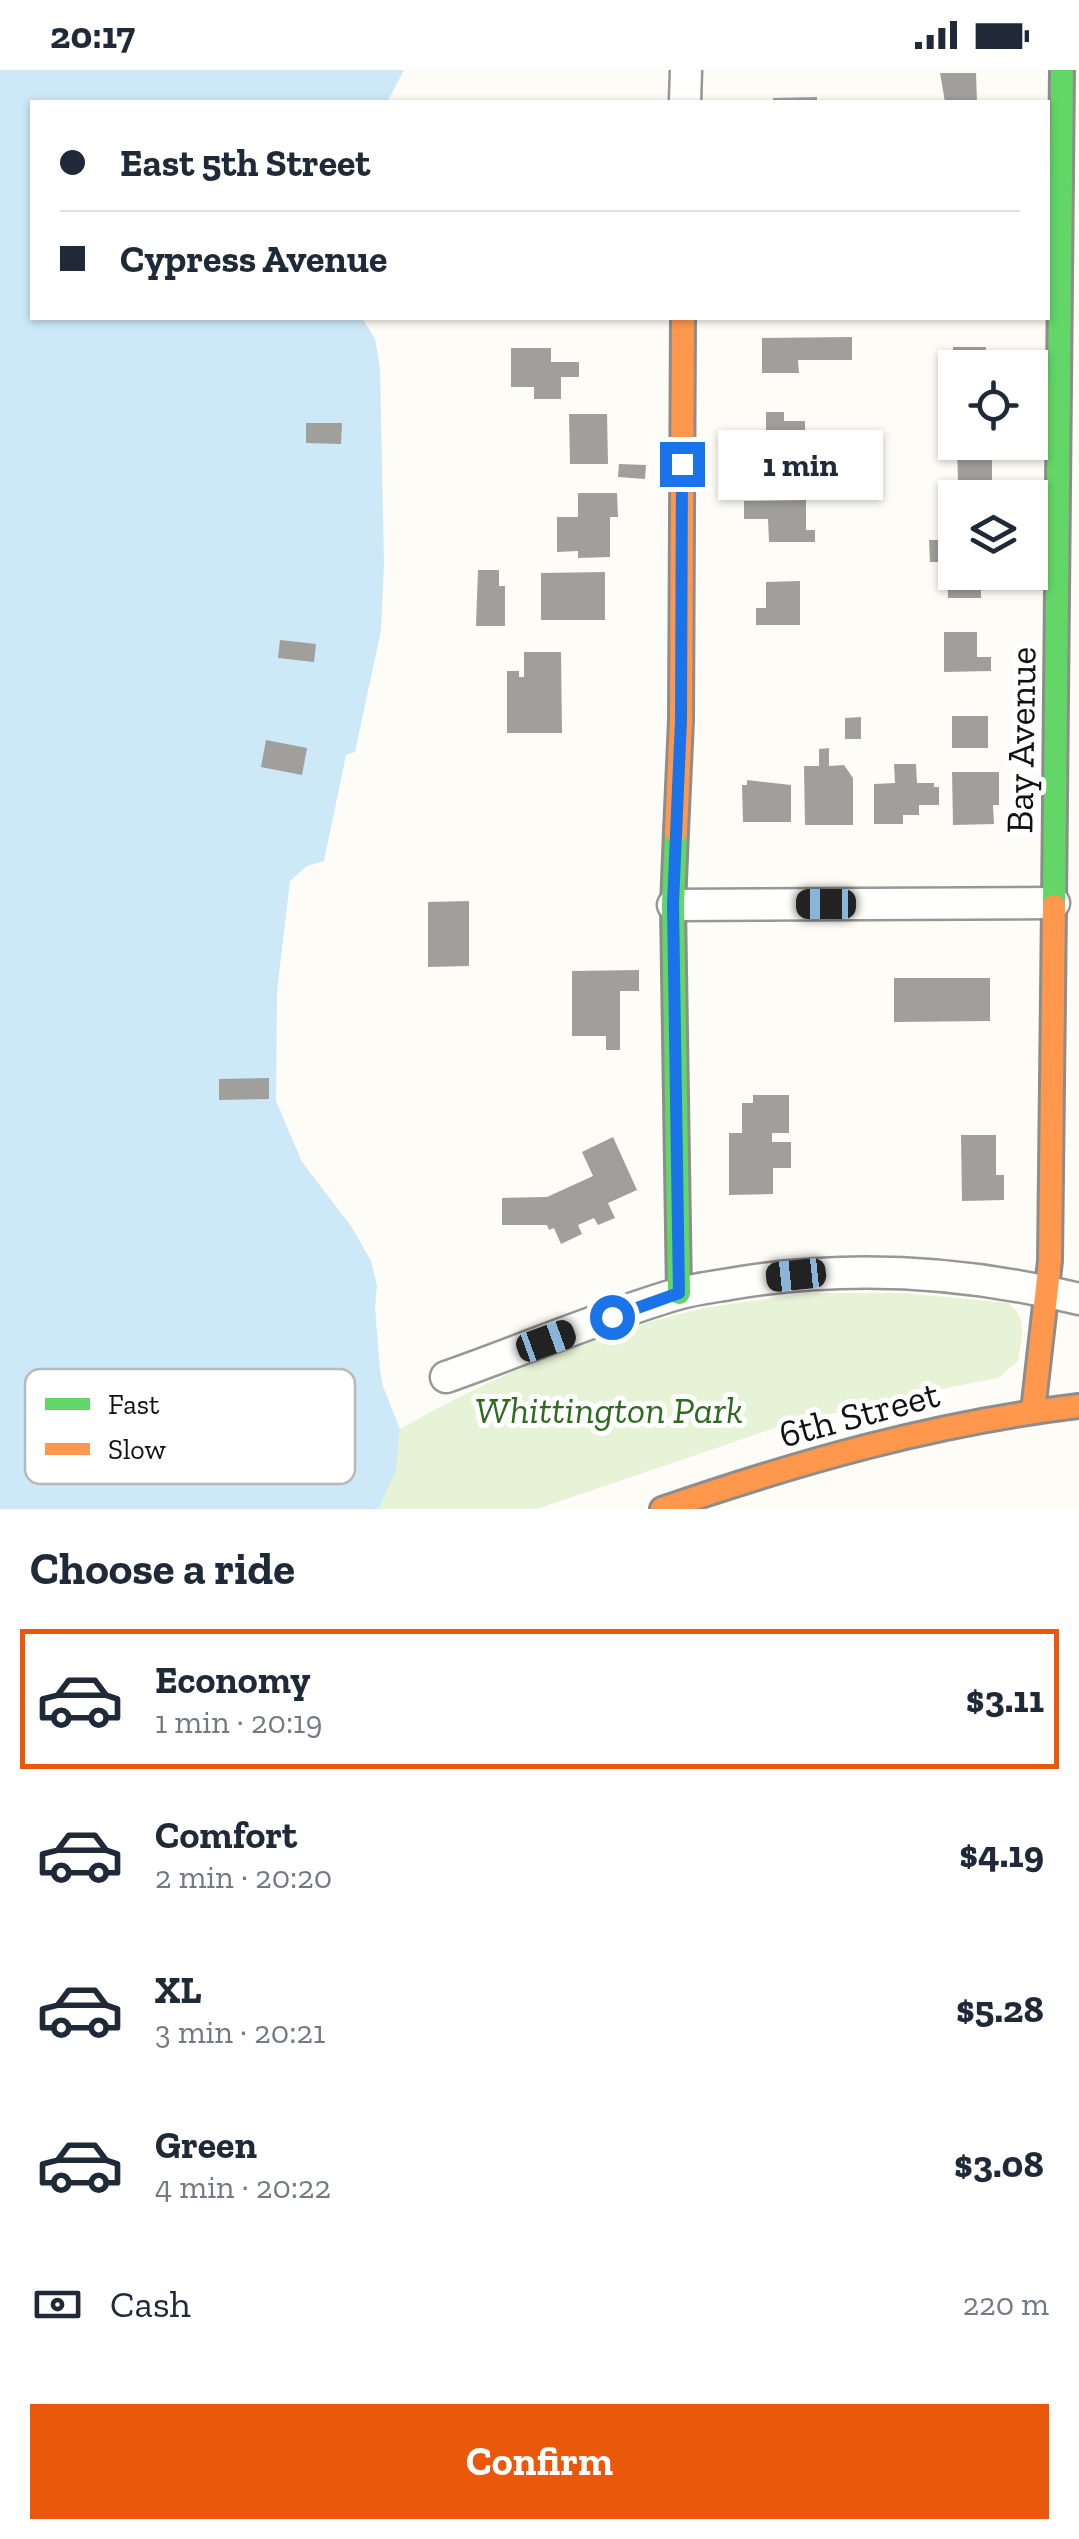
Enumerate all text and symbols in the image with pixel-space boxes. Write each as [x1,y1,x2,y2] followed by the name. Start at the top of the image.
[50,12,135,58] text: 20:17
[120,140,370,186] text: East 5th Street
[120,236,387,282] text: Cypress Avenue
[938,350,1048,590] map controls
[938,350,1048,460] button: locate
[717,429,882,499] callout: 1 min
[660,442,705,487] route end
[763,446,838,484] text: 1 min
[938,480,1048,590] button: layers
[996,646,1046,834] street label: Bay Avenue
[796,889,856,919] car
[765,1257,827,1293] car
[590,1295,635,1340] route start
[513,1317,579,1365] car
[25,1369,355,1484] legend
[774,1371,944,1457] street label: 6th Street
[475,1387,743,1433] park label: Whittington Park
[108,1388,160,1421] text: Fast
[108,1433,166,1466] text: Slow
[30,1542,295,1596] text: Choose a ride
[35,1654,125,1744] icon: car
[155,1657,310,1703] text: Economy
[966,1676,1044,1722] text: $3.11
[155,1703,322,1741] text: 1 min · 20:19
[35,1809,125,1899] icon: car
[155,1812,297,1858] text: Comfort
[959,1831,1044,1877] text: $4.19
[155,1858,332,1896] text: 2 min · 20:20
[35,1964,125,2054] icon: car
[155,1967,202,2013] text: XL
[956,1986,1044,2032] text: $5.28
[155,2013,325,2051] text: 3 min · 20:21
[35,2119,125,2209] icon: car
[155,2122,257,2168] text: Green
[954,2141,1044,2187] text: $3.08
[155,2168,331,2206] text: 4 min · 20:22
[30,2277,85,2332] icon: cash
[110,2281,191,2327] text: Cash
[963,2285,1049,2323] text: 220 m
[30,2404,1049,2519] button: Confirm

